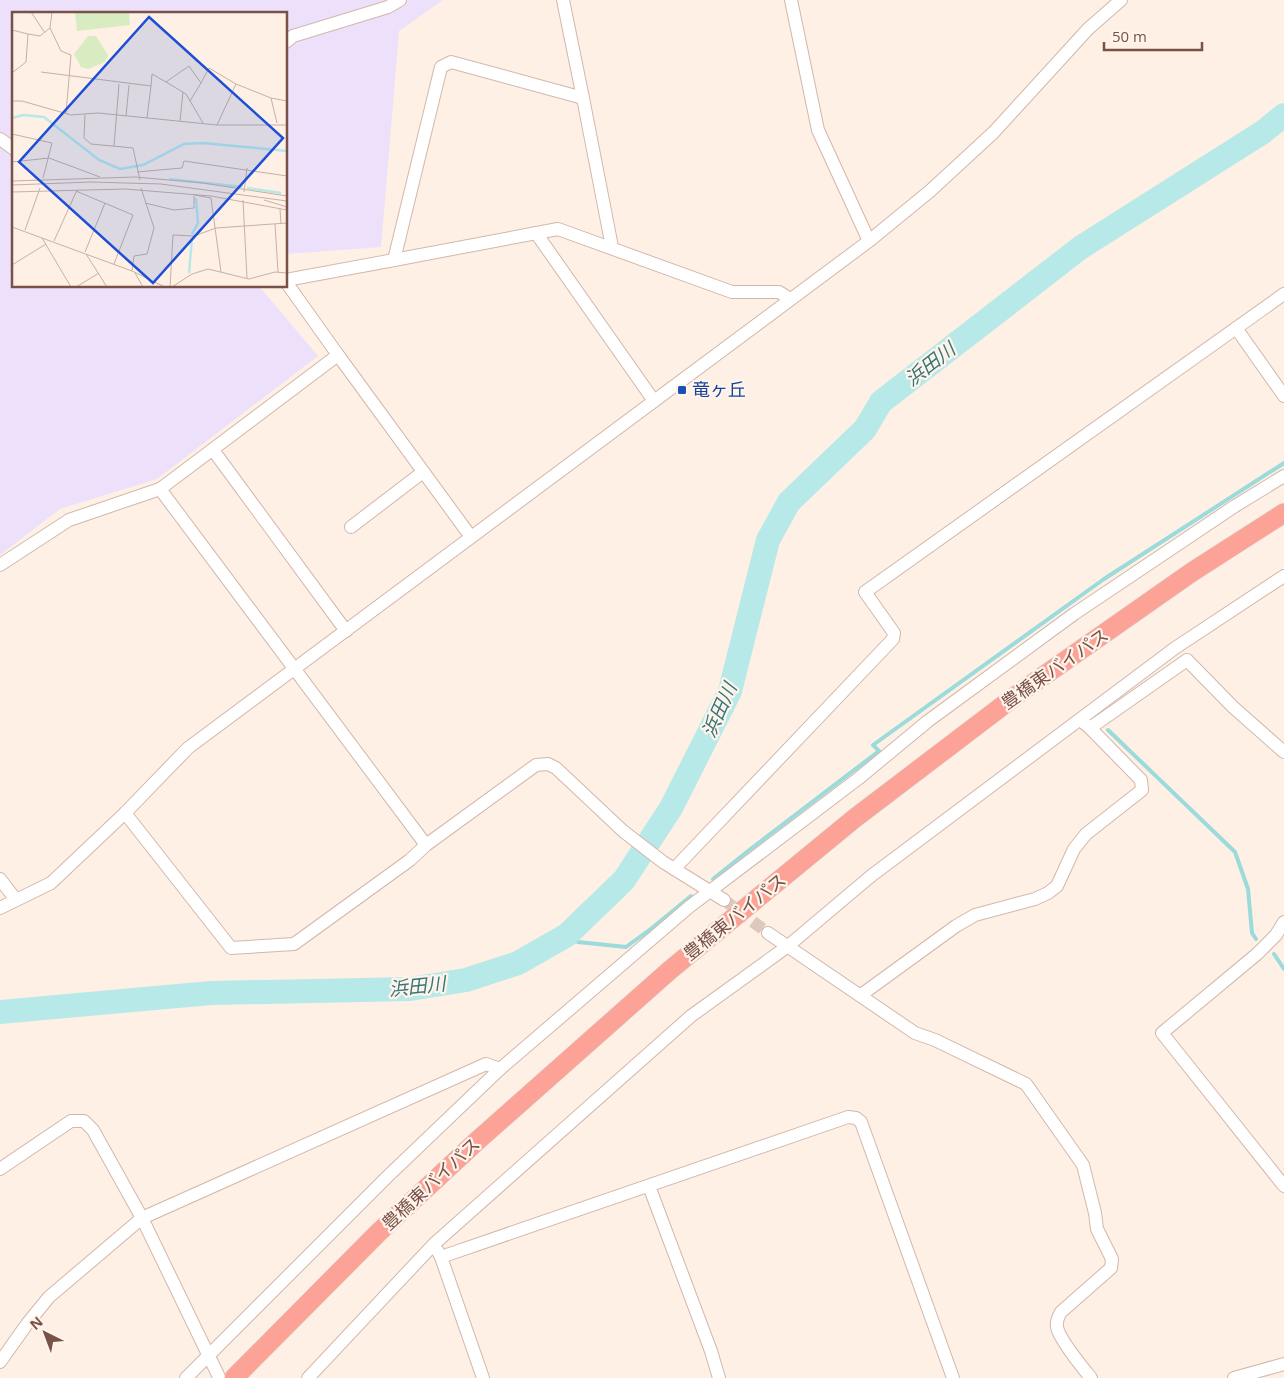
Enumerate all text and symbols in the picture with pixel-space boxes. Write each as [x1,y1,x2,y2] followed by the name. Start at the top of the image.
[12,12,288,288] inset map
[1104,20,1202,52] scale bar
[1112,26,1147,46] text: 50 m
[900,335,962,392] water label: 浜田川
[692,377,746,401] place label: 竜ヶ丘
[676,384,688,396] marker: 竜ヶ丘
[996,622,1113,714] street label: 豊橋東バイパス
[696,677,743,741] water label: 浜田川
[678,867,791,965] street label: 豊橋東バイパス
[387,970,449,1002] water label: 浜田川
[376,1132,484,1235] street label: 豊橋東バイパス
[20,1308,70,1358] north arrow
[25,1312,47,1334] text: N

